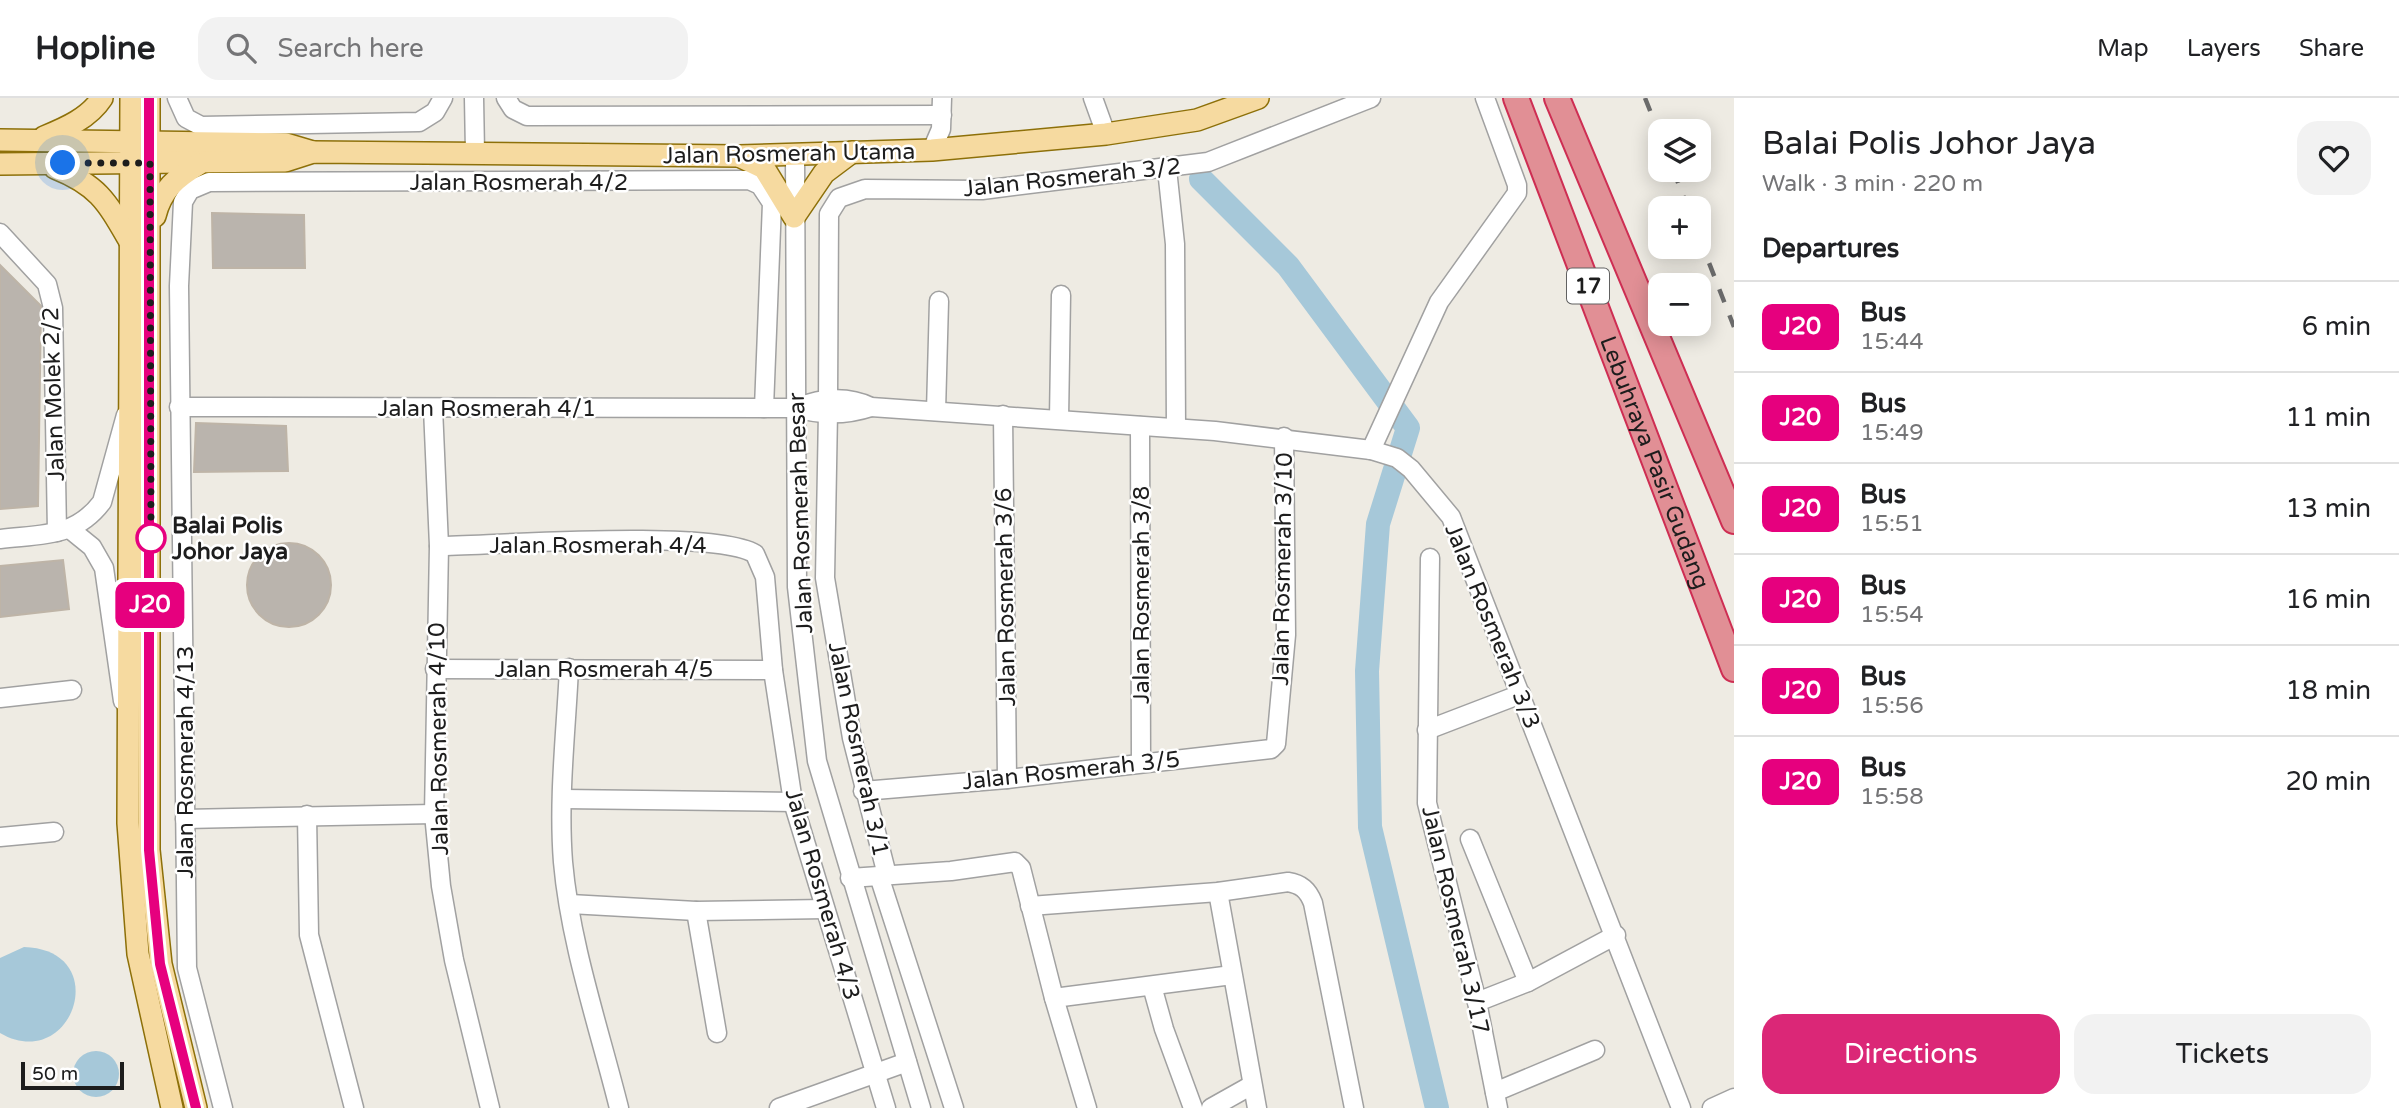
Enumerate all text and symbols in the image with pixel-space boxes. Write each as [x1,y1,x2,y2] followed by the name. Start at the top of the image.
[198,17,688,80] search box
[35,29,156,68] text: Hopline
[222,29,260,67] icon: search
[278,33,424,64] text: Search here
[2097,34,2149,63] text: Map
[2187,34,2261,63] text: Layers
[2299,34,2364,63] text: Share
[1648,119,1711,336] map controls
[1648,119,1711,182] button: layers
[2297,121,2371,195] button: heart
[1762,124,2096,163] text: Balai Polis Johor Jaya
[663,138,915,170] street label: Jalan Rosmerah Utama
[45,145,80,180] your location
[962,153,1182,203] street label: Jalan Rosmerah 3/2
[410,169,628,197] street label: Jalan Rosmerah 4/2
[1762,170,1983,198] text: Walk · 3 min · 220 m
[1648,196,1711,259] button: +
[1762,233,1899,264] text: Departures
[1567,268,1609,304] road number: 17
[1648,273,1711,336] button: −
[1860,297,1906,328] text: Bus
[37,306,71,482] street label: Jalan Molek 2/2
[2302,311,2371,342] text: 6 min
[1780,312,1821,341] text: J20
[1860,328,1924,356] text: 15:44
[1593,332,1715,593] street label: Lebuhraya Pasir Gudang
[1860,388,1906,419] text: Bus
[783,392,819,634] street label: Jalan Rosmerah Besar
[378,395,596,423] street label: Jalan Rosmerah 4/1
[2285,402,2371,433] text: 11 min
[1780,403,1821,432] text: J20
[1860,419,1924,447] text: 15:49
[1267,452,1299,686] street label: Jalan Rosmerah 3/10
[1860,479,1906,510] text: Bus
[1128,486,1156,704] street label: Jalan Rosmerah 3/8
[990,487,1022,707] street label: Jalan Rosmerah 3/6
[2285,493,2371,524] text: 13 min
[1780,494,1821,523] text: J20
[1860,510,1924,538] text: 15:51
[171,512,288,566] place label: Balai Polis Johor Jaya
[1438,520,1546,733] street label: Jalan Rosmerah 3/3
[136,523,166,553] marker: Balai Polis Johor Jaya
[489,532,707,560] street label: Jalan Rosmerah 4/4
[1860,570,1906,601] text: Bus
[110,582,190,628] line badge: J20
[2285,584,2371,615] text: 16 min
[1780,585,1821,614] text: J20
[129,590,171,619] text: J20
[1860,601,1924,629] text: 15:54
[423,622,455,856] street label: Jalan Rosmerah 4/10
[822,639,894,859] street label: Jalan Rosmerah 3/1
[172,645,200,879] street label: Jalan Rosmerah 4/13
[495,656,713,684] street label: Jalan Rosmerah 4/5
[1860,661,1906,692] text: Bus
[2285,675,2371,706] text: 18 min
[1780,676,1821,705] text: J20
[1860,692,1924,720] text: 15:56
[961,746,1181,796] street label: Jalan Rosmerah 3/5
[1860,752,1906,783] text: Bus
[2285,766,2371,797] text: 20 min
[1780,767,1821,796] text: J20
[1860,783,1924,811] text: 15:58
[778,785,866,1003] street label: Jalan Rosmerah 4/3
[1415,804,1495,1037] street label: Jalan Rosmerah 3/17
[1762,1014,2060,1094] button: Directions
[2074,1014,2371,1094] button: Tickets
[21,1059,124,1091] scale bar
[32,1063,78,1085] text: 50 m

